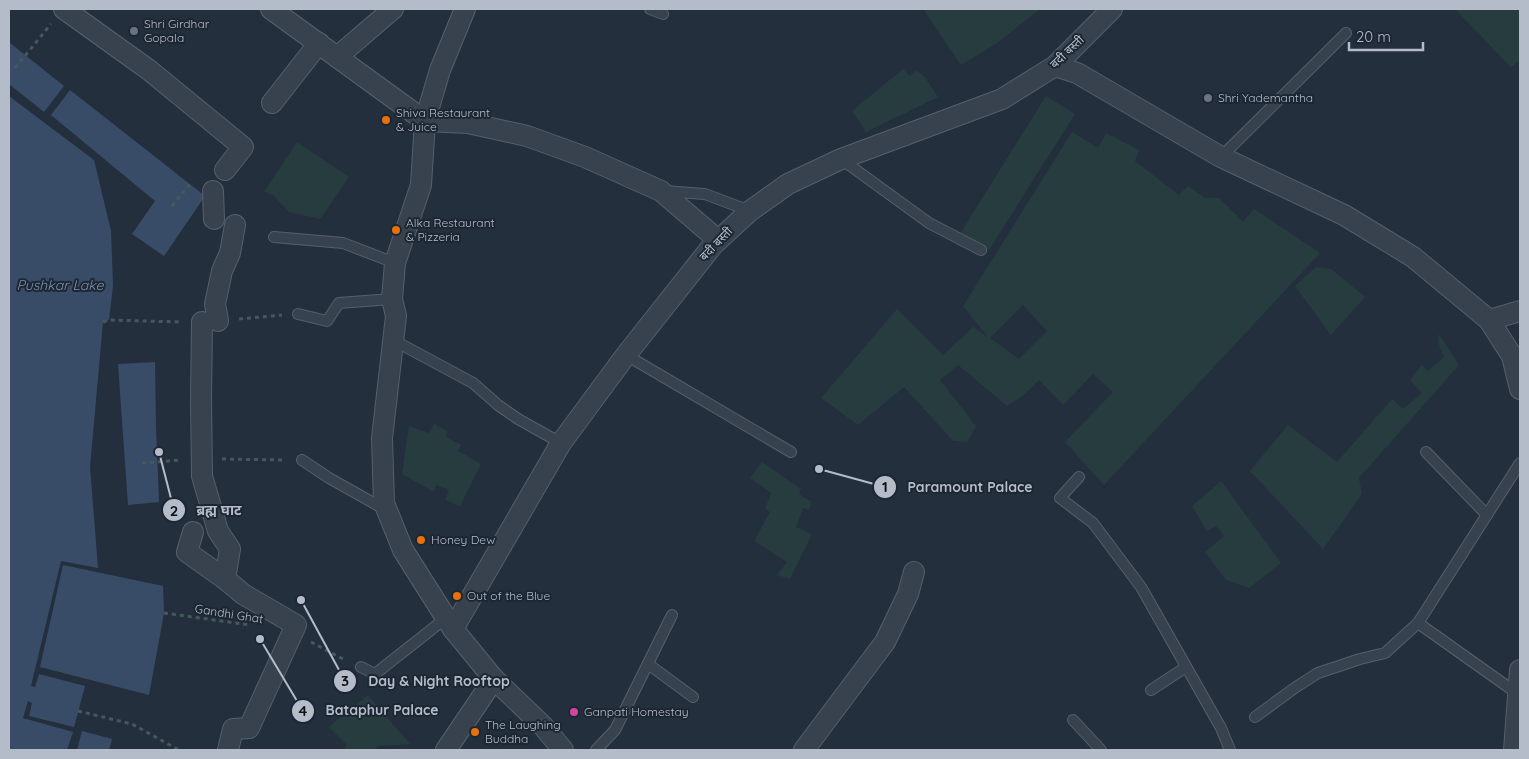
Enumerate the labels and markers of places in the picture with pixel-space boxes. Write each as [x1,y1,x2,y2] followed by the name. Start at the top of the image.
[144,16,210,45] place label: Shri Girdhar Gopala
[128,25,140,37] marker: Shri Girdhar Gopala
[1218,90,1313,105] place label: Shri Yademantha
[1202,92,1214,104] marker: Shri Yademantha
[396,105,490,134] place label: Shiva Restaurant & Juice
[380,114,392,126] marker: Shiva Restaurant & Juice
[406,215,495,244] place label: Alka Restaurant & Pizzeria
[390,224,402,236] marker: Alka Restaurant & Pizzeria
[873,472,1043,501] callout: Paramount Palace
[162,496,252,525] callout: ब्रह्म घाट
[431,532,495,547] place label: Honey Dew
[415,534,427,546] marker: Honey Dew
[467,588,550,603] place label: Out of the Blue
[451,590,463,602] marker: Out of the Blue
[333,667,519,696] callout: Day & Night Rooftop
[291,696,449,725] callout: Bataphur Palace
[584,704,689,719] place label: Ganpati Homestay
[568,706,580,718] marker: Ganpati Homestay
[485,717,561,746] place label: The Laughing Buddha
[469,726,481,738] marker: The Laughing Buddha

